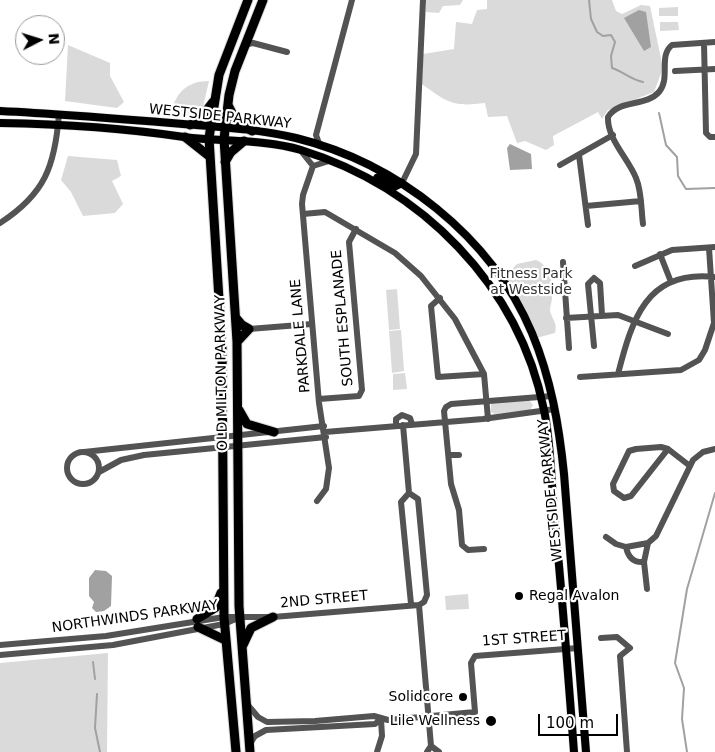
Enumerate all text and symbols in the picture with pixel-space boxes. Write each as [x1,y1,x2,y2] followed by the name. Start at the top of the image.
[15,15,65,65] north arrow
[45,32,62,45] text: N
[148,101,292,133] street label: WESTSIDE PARKWAY
[329,249,357,387] street label: SOUTH ESPLANADE
[489,266,573,298] park label: Fitness Park at Westside
[288,278,314,394] street label: PARKDALE LANE
[212,295,232,451] street label: OLD MILTON PARKWAY
[535,418,567,562] street label: WESTSIDE PARKWAY
[279,588,369,612] street label: 2ND STREET
[529,588,619,604] place label: Regal Avalon
[513,590,525,602] marker: Regal Avalon
[51,597,219,637] street label: NORTHWINDS PARKWAY
[481,628,567,650] street label: 1ST STREET
[389,689,453,705] place label: Solidcore
[457,691,469,703] marker: Solidcore
[540,704,620,736] scale bar
[390,713,480,729] place label: Lile Wellness
[484,714,498,728] marker: Lile Wellness
[546,714,594,732] text: 100 m

